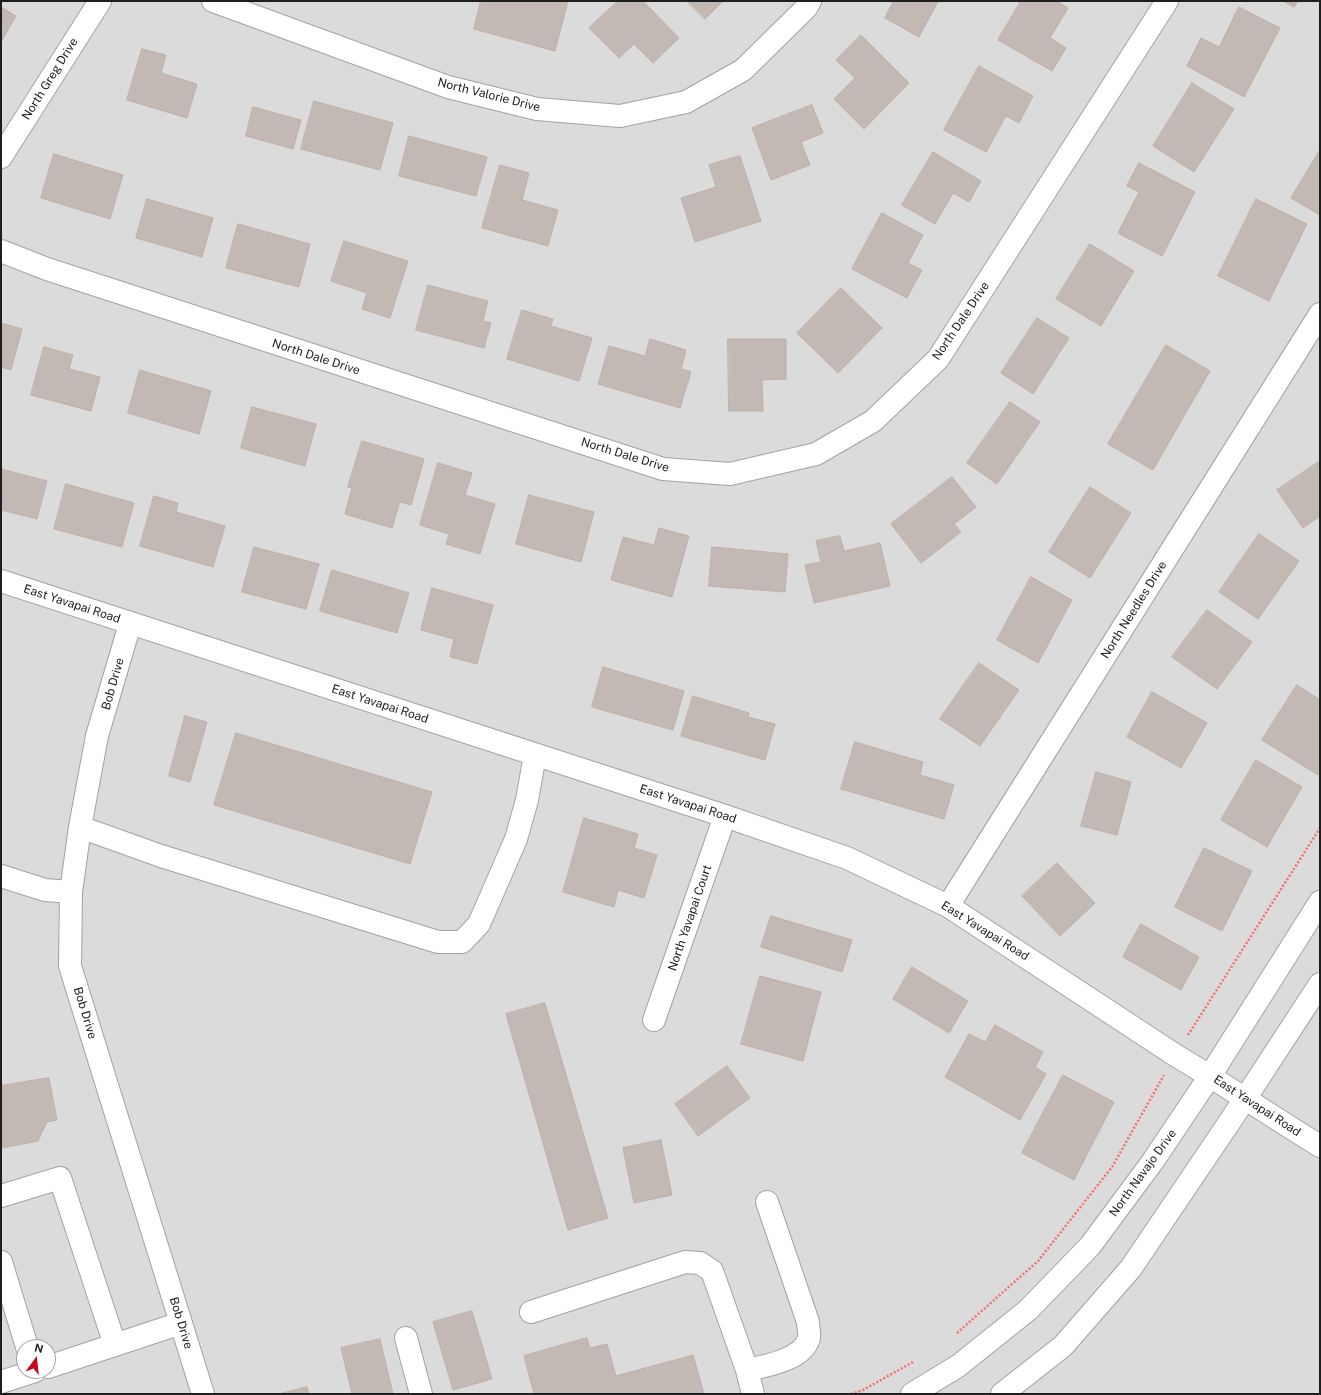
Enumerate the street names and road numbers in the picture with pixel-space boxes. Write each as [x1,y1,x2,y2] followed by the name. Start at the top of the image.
[19,35,81,123] street label: North Greg Drive
[436,75,542,115] street label: North Valorie Drive
[929,279,993,363] street label: North Dale Drive
[270,336,362,378] street label: North Dale Drive
[579,435,671,475] street label: North Dale Drive
[1098,559,1170,661] street label: North Needles Drive
[22,582,122,626] street label: East Yavapai Road
[99,656,127,712] street label: Bob Drive
[330,682,430,726] street label: East Yavapai Road
[638,782,738,826] street label: East Yavapai Road
[665,863,715,973] street label: North Yavapai Court
[938,898,1032,964] street label: East Yavapai Road
[70,985,100,1041] street label: Bob Drive
[1211,1072,1303,1140] street label: East Yavapai Road
[1107,1127,1179,1219] street label: North Navajo Drive
[166,1295,196,1351] street label: Bob Drive

